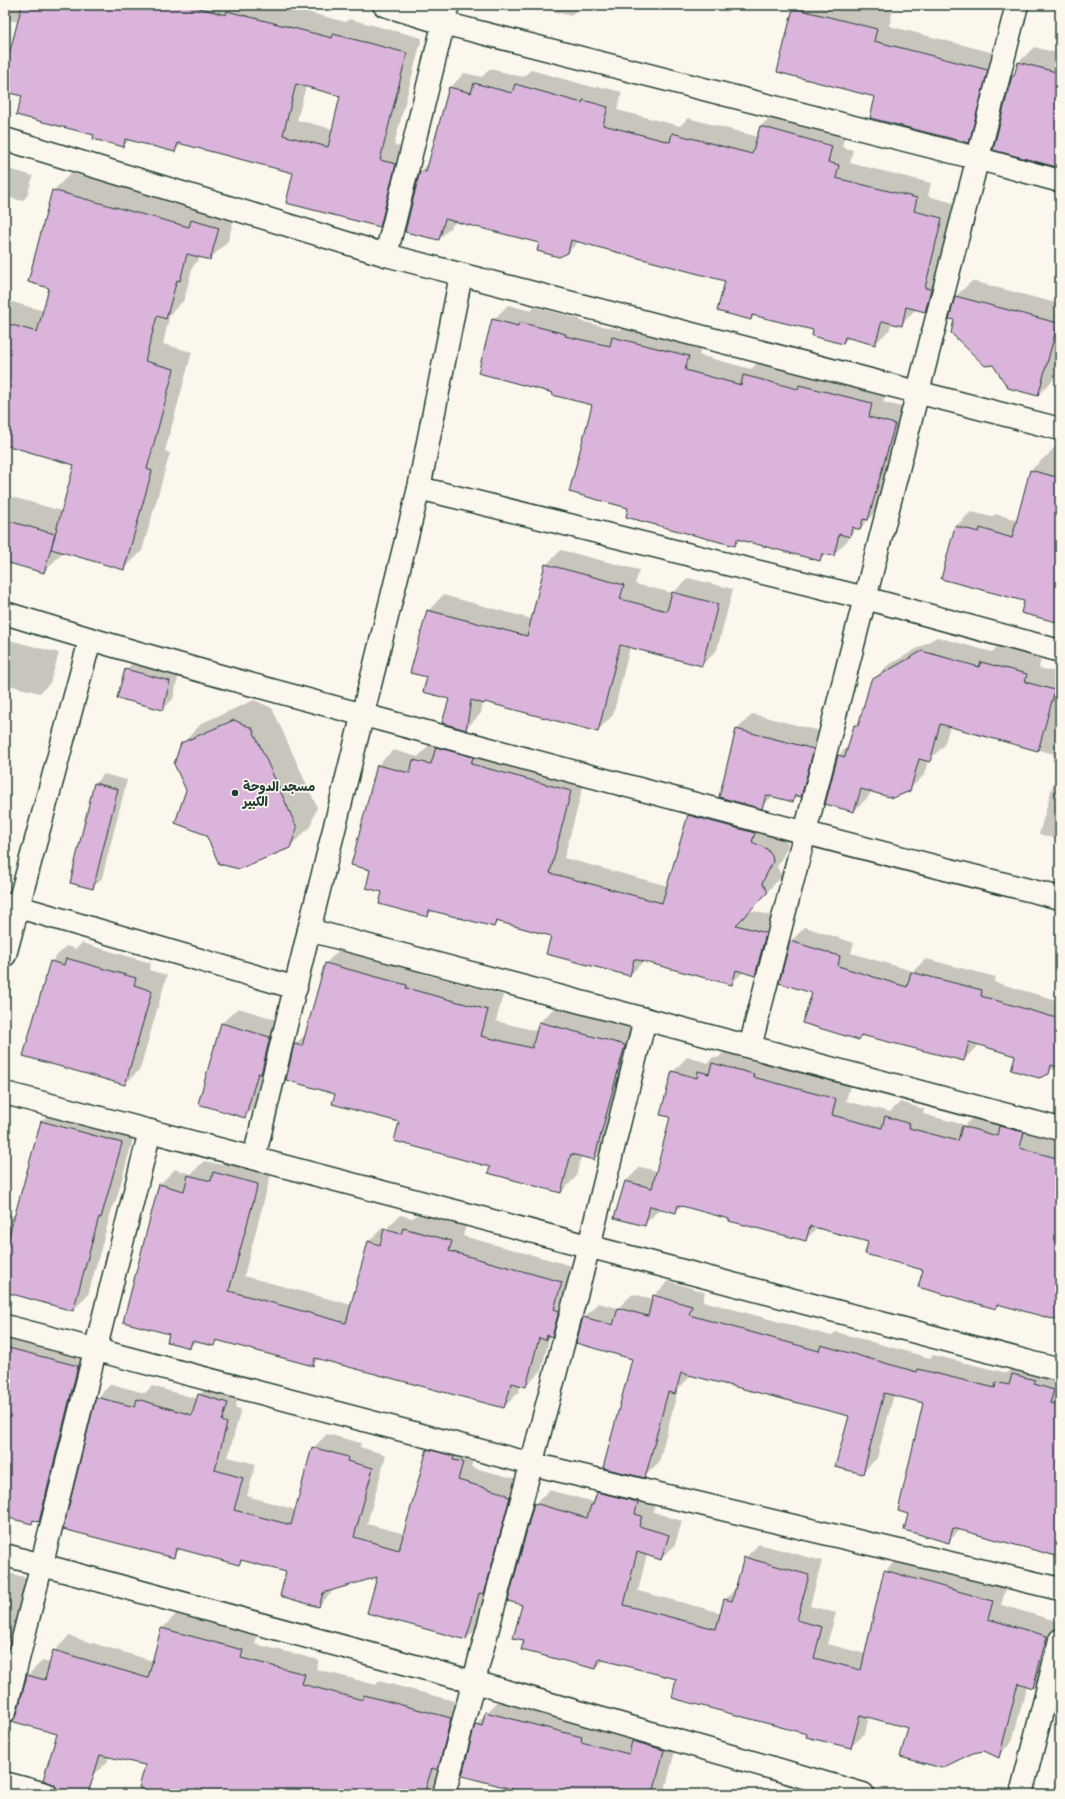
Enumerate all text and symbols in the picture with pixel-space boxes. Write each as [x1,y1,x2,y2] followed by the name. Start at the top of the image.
[241,777,315,810] place label: مسجد الدوحة الكبير
[230,788,240,798] marker: مسجد الدوحة الكبير

